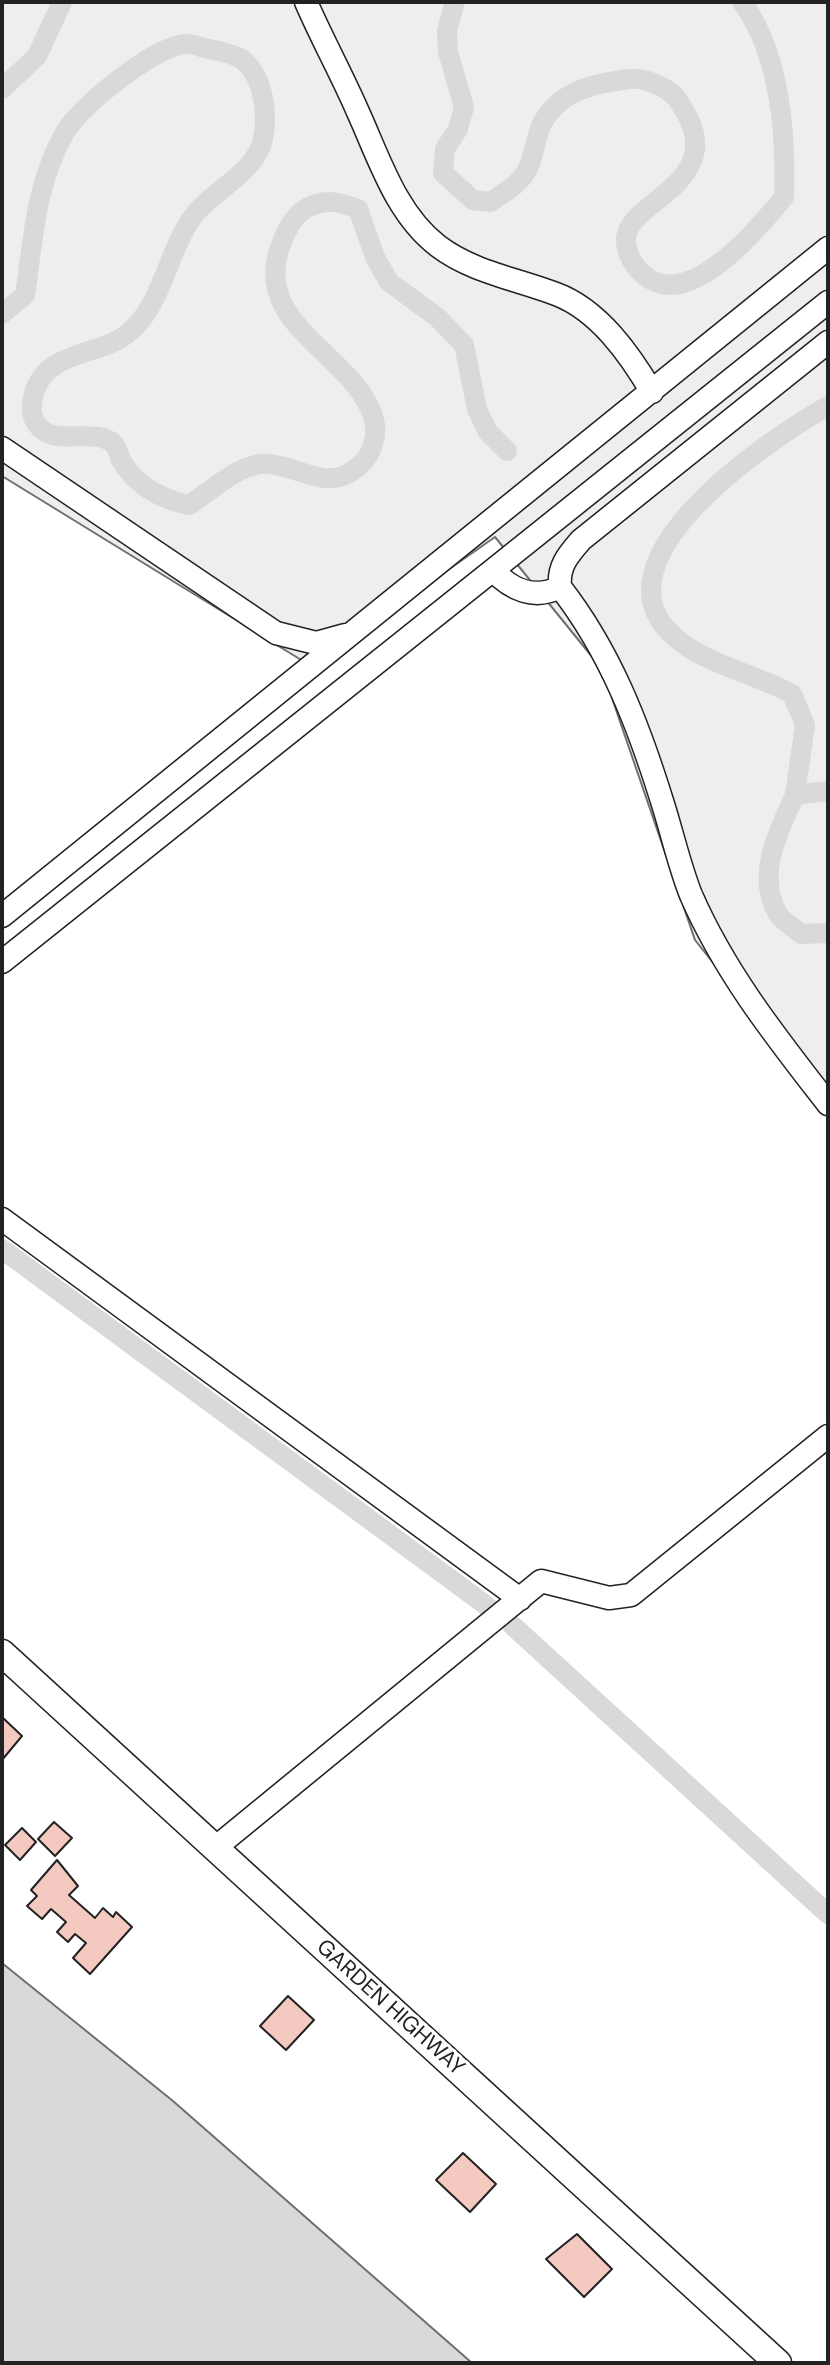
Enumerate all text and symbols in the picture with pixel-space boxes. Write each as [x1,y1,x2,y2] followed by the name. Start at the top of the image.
[310,1935,470,2081] street label: GARDEN HIGHWAY

